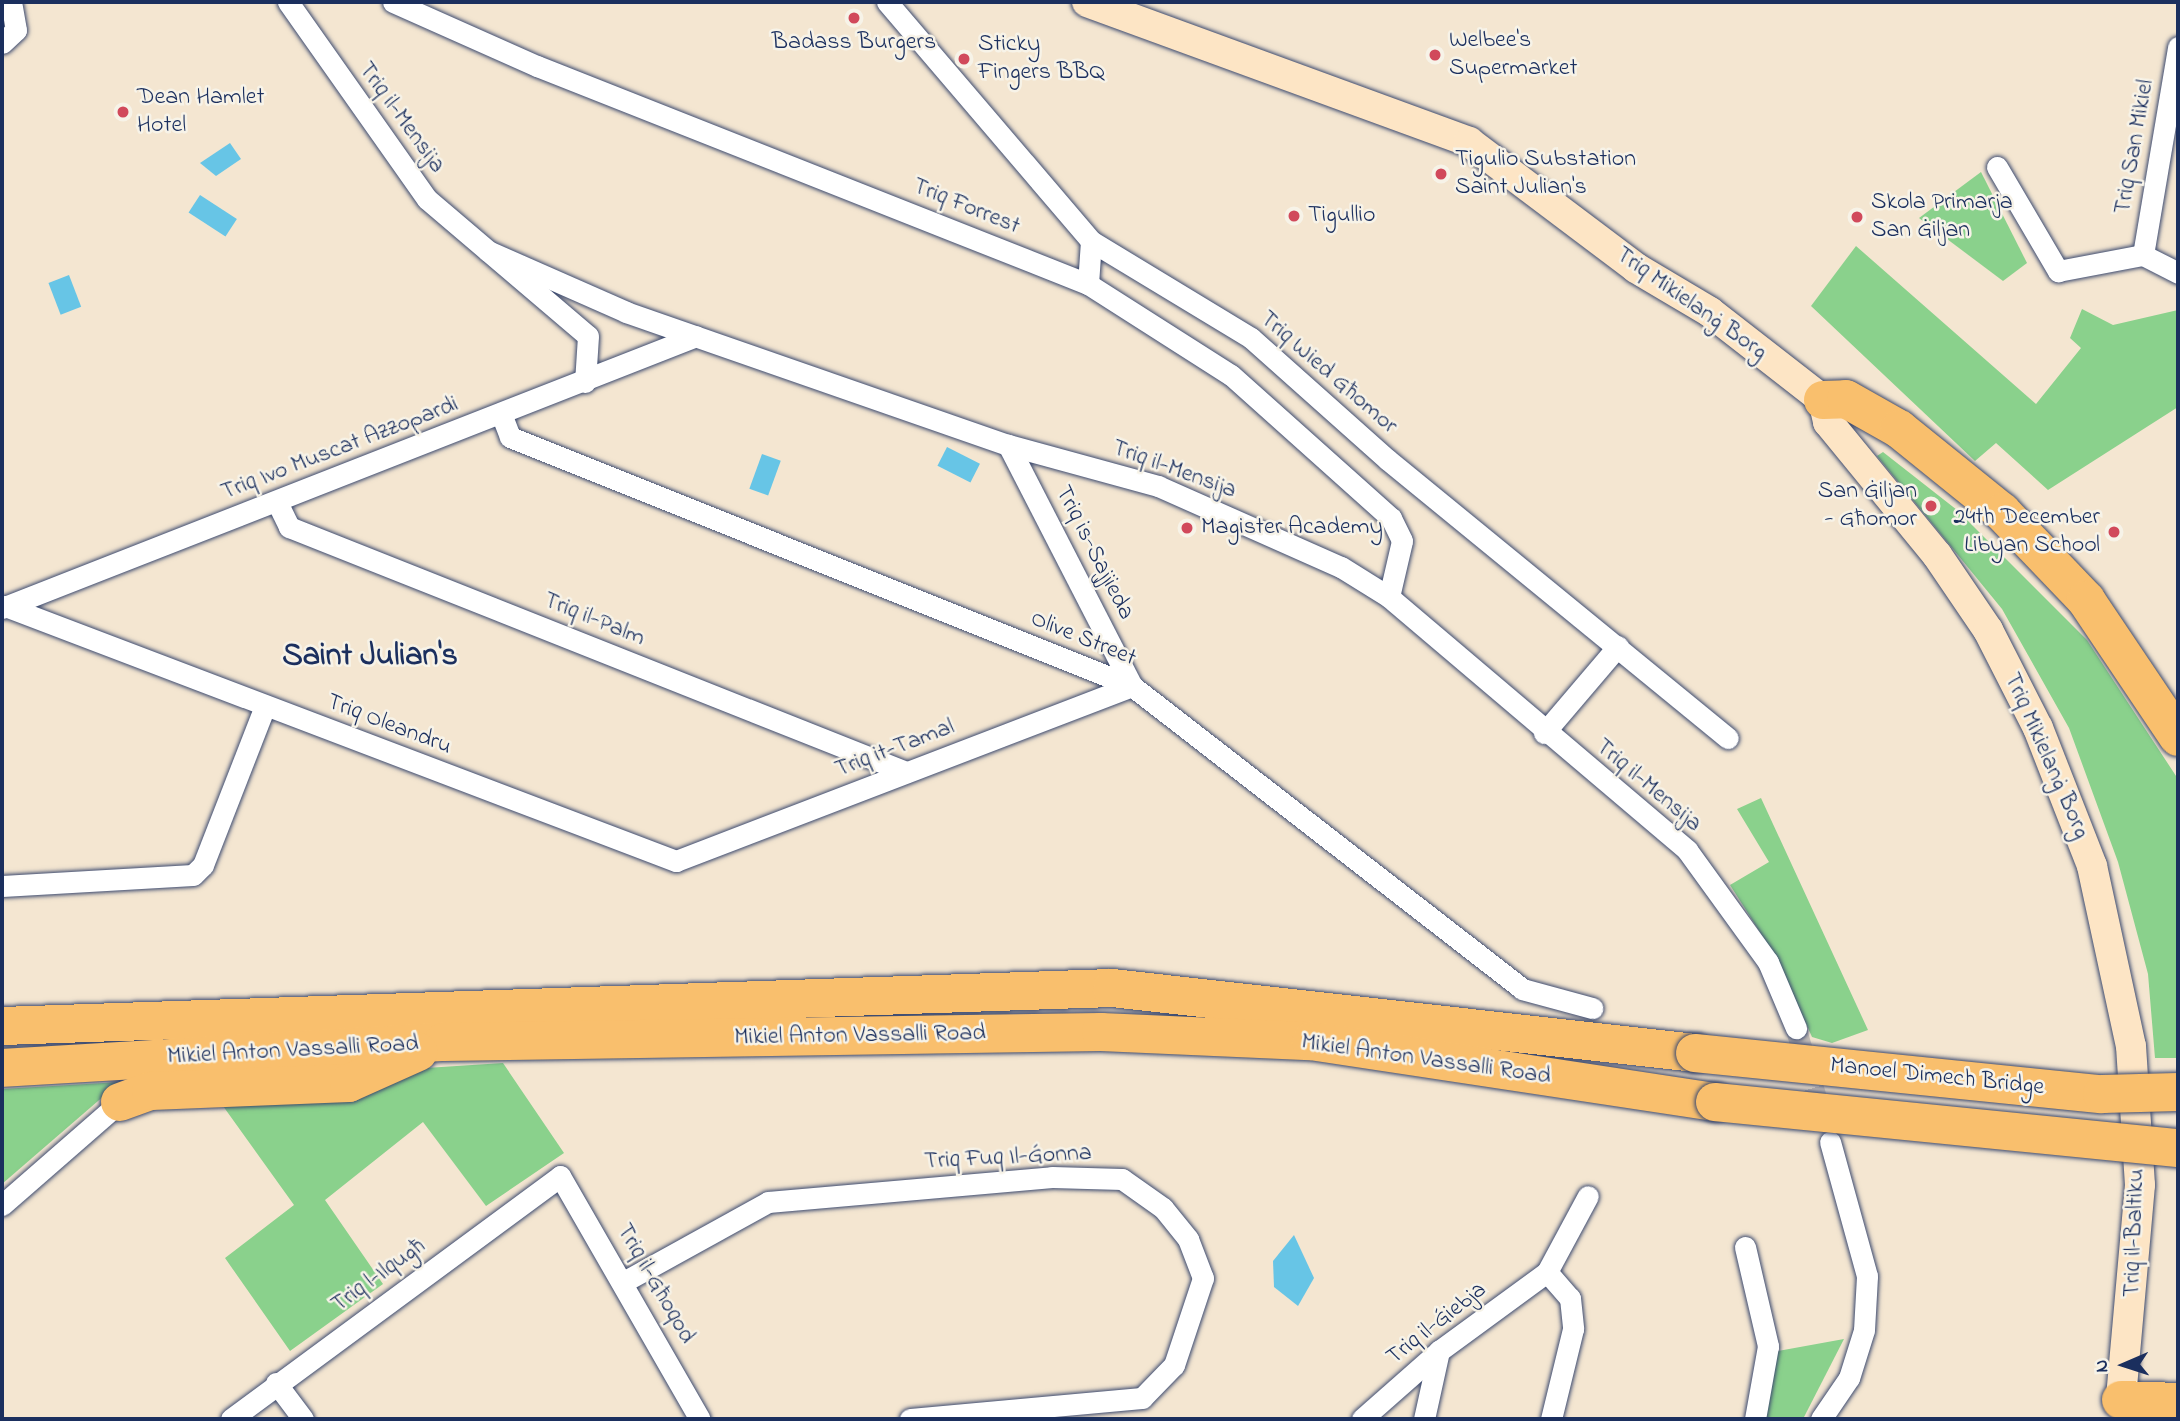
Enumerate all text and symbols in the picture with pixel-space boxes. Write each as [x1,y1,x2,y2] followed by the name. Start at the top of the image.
[846,10,862,26] marker: Badass Burgers
[1449,27,1578,83] place label: Welbee's Supermarket
[772,29,936,57] place label: Badass Burgers
[978,31,1105,87] place label: Sticky Fingers BBQ
[1427,47,1443,63] marker: Welbee's Supermarket
[956,51,972,67] marker: Sticky Fingers BBQ
[351,57,451,179] street label: Triq il-Mensija
[2109,77,2161,217] street label: Triq San Mikiel
[137,84,265,140] place label: Dean Hamlet Hotel
[115,104,131,120] marker: Dean Hamlet Hotel
[1455,146,1636,202] place label: Tigulio Substation Saint Julian's
[1433,166,1449,182] marker: Tigulio Substation Saint Julian's
[908,172,1024,242] street label: Triq Forrest
[1871,189,2013,245] place label: Skola Primarja San Ġiljan
[1308,202,1375,230] place label: Tigullio
[1286,208,1302,224] marker: Tigullio
[1849,209,1865,225] marker: Skola Primarja San Ġiljan
[1610,241,1772,367] street label: Triq Mikielanġ Borg
[1253,305,1403,441] street label: Triq Wied Għomor
[217,390,463,508] street label: Triq Ivo Muscat Azzopardi
[1108,434,1240,506] street label: Triq il-Mensija
[1818,478,1917,534] place label: San Ġiljan - Għomor
[1048,481,1140,625] street label: Triq is-Sajjieda
[1923,498,1939,514] marker: San Ġiljan - Għomor
[1953,504,2100,560] place label: 24th December Libyan School
[1201,514,1383,542] place label: Magister Academy
[1179,520,1195,536] marker: Magister Academy
[2106,524,2122,540] marker: 24th December Libyan School
[539,587,649,653] street label: Triq il-Palm
[1026,605,1140,673] street label: Olive Street
[282,638,458,676] district label: Saint Julian's
[1997,669,2095,843] street label: Triq Mikielanġ Borg
[322,688,456,762] street label: Triq Oleandru
[831,713,959,785] street label: Triq it-Tamal
[1589,733,1707,839] street label: Triq il-Mensija
[734,1019,986,1053] street label: Mikiel Anton Vassalli Road
[1299,1028,1553,1092] street label: Mikiel Anton Vassalli Road
[167,1030,419,1072] street label: Mikiel Anton Vassalli Road
[1829,1051,2045,1103] street label: Manoel Dimech Bridge
[923,1139,1093,1177] street label: Triq Fuq Il-Ǵonna
[2118,1168,2152,1298] street label: Triq il-Baltiku
[609,1219,701,1349] street label: Triq il-Għoqod
[326,1232,432,1320] street label: Triq l-Ilqugħ
[1381,1276,1493,1372] street label: Triq il-Ǵiebja
[2089,1330,2159,1400] north arrow
[2089,1359,2116,1373] text: N

